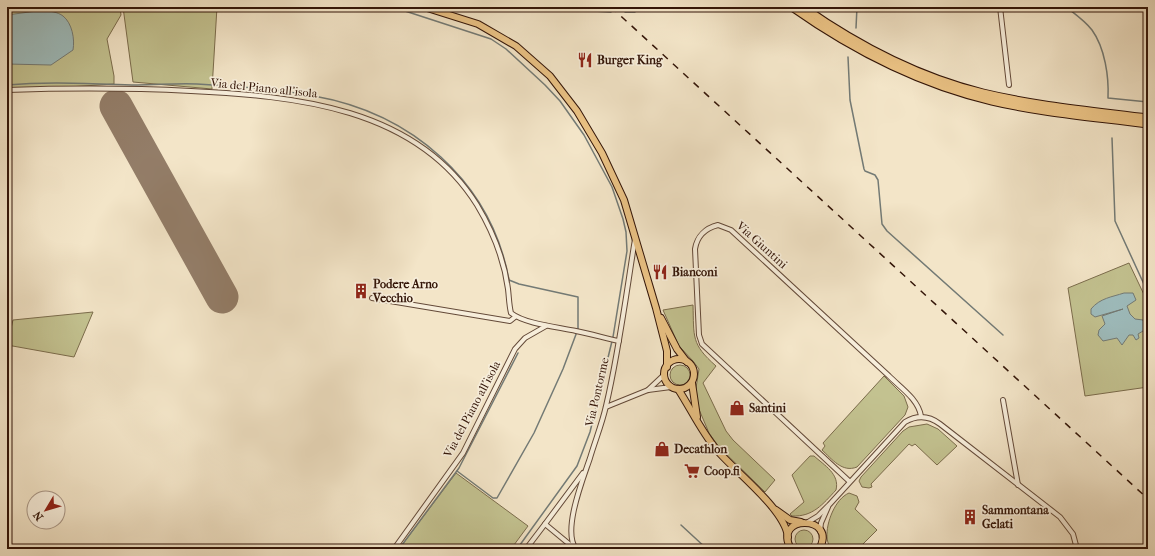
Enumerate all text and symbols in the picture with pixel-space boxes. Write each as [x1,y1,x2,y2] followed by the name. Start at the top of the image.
[576,51,594,69] restaurant icon: Burger King
[597,53,663,68] place label: Burger King
[209,75,319,101] street label: Via del Piano all'isola
[733,218,791,272] street label: Via Giuntini
[651,263,669,281] restaurant icon: Bianconi
[672,265,718,279] place label: Bianconi
[372,277,438,305] place label: Podere Arno Vecchio
[352,282,370,300] building icon: Podere Arno Vecchio
[582,356,612,429] street label: Via Pontorme
[440,358,504,461] street label: Via del Piano all'isola
[728,399,746,417] shop icon: Santini
[749,401,786,415] place label: Santini
[653,440,671,458] shop icon: Decathlon
[674,442,728,456] place label: Decathlon
[683,462,701,480] supermarket icon: Coop.fi
[704,464,740,479] place label: Coop.fi
[26,490,66,530] north arrow
[982,503,1049,531] place label: Sammontana Gelati
[30,508,46,523] text: N
[961,508,979,526] building icon: Sammontana Gelati

